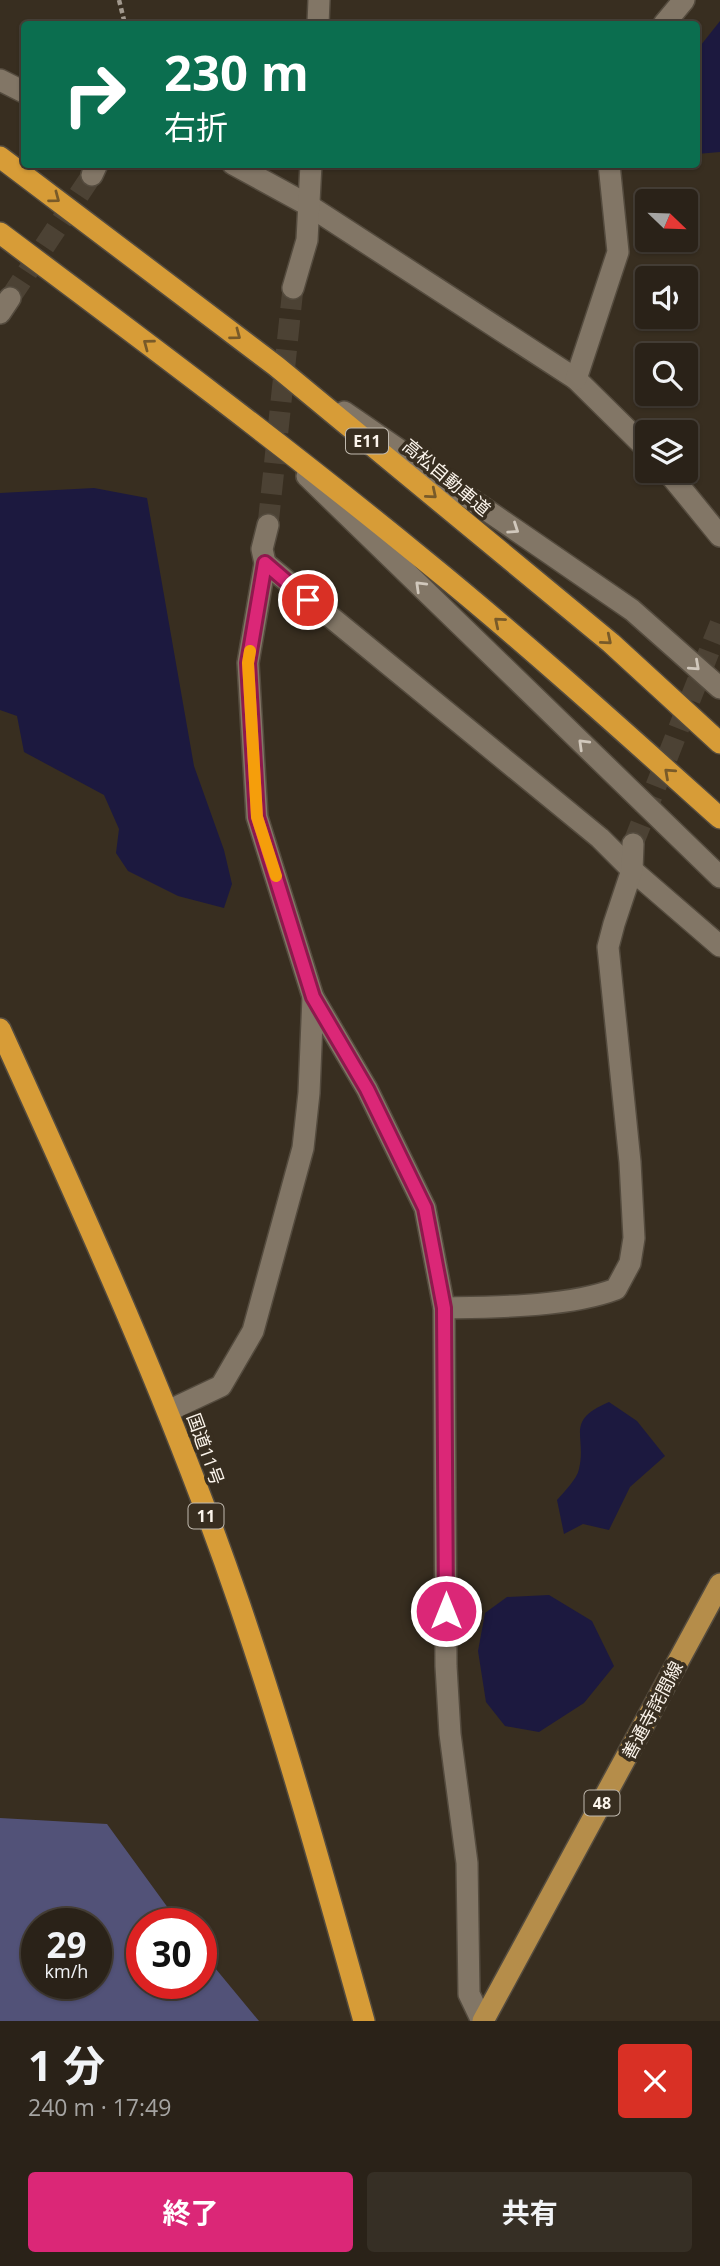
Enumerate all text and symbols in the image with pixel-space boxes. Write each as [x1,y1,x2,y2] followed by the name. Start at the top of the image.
[164,39,309,105] text: 230 m
[49,49,140,140] icon: right
[164,105,228,148] text: 右折
[635,189,698,252] north arrow
[635,189,698,483] map controls
[47,190,59,203] one-way arrow
[635,266,698,329] button: sound
[228,327,241,340] one-way arrow
[143,340,155,353] one-way arrow
[635,343,698,406] button: search
[635,420,698,483] button: layers
[346,428,388,454] road number: E11
[398,433,496,521] street label: 高松自動車道
[424,486,436,499] one-way arrow
[507,521,520,534] one-way arrow
[278,570,338,630] pin
[289,581,327,619] icon: arrive
[415,581,428,594] one-way arrow
[494,618,507,630] one-way arrow
[598,632,611,644] one-way arrow
[687,658,700,670] one-way arrow
[578,740,591,753] one-way arrow
[664,768,677,781] one-way arrow
[182,1410,230,1488] street label: 国道11号
[188,1504,224,1528] road number: 11
[409,1574,483,1648] position arrow
[616,1657,688,1763] street label: 善通寺詫間線
[584,1790,620,1815] road number: 48
[126,1908,217,1999] speed limit sign: 30
[46,1921,87,1968] text: 29
[45,1959,88,1983] text: km/h
[28,2036,105,2093] text: 1 分
[618,2044,692,2118] button: close
[28,2091,171,2123] text: 240 m · 17:49
[28,2172,353,2252] button: 終了
[367,2172,692,2252] button: 共有

